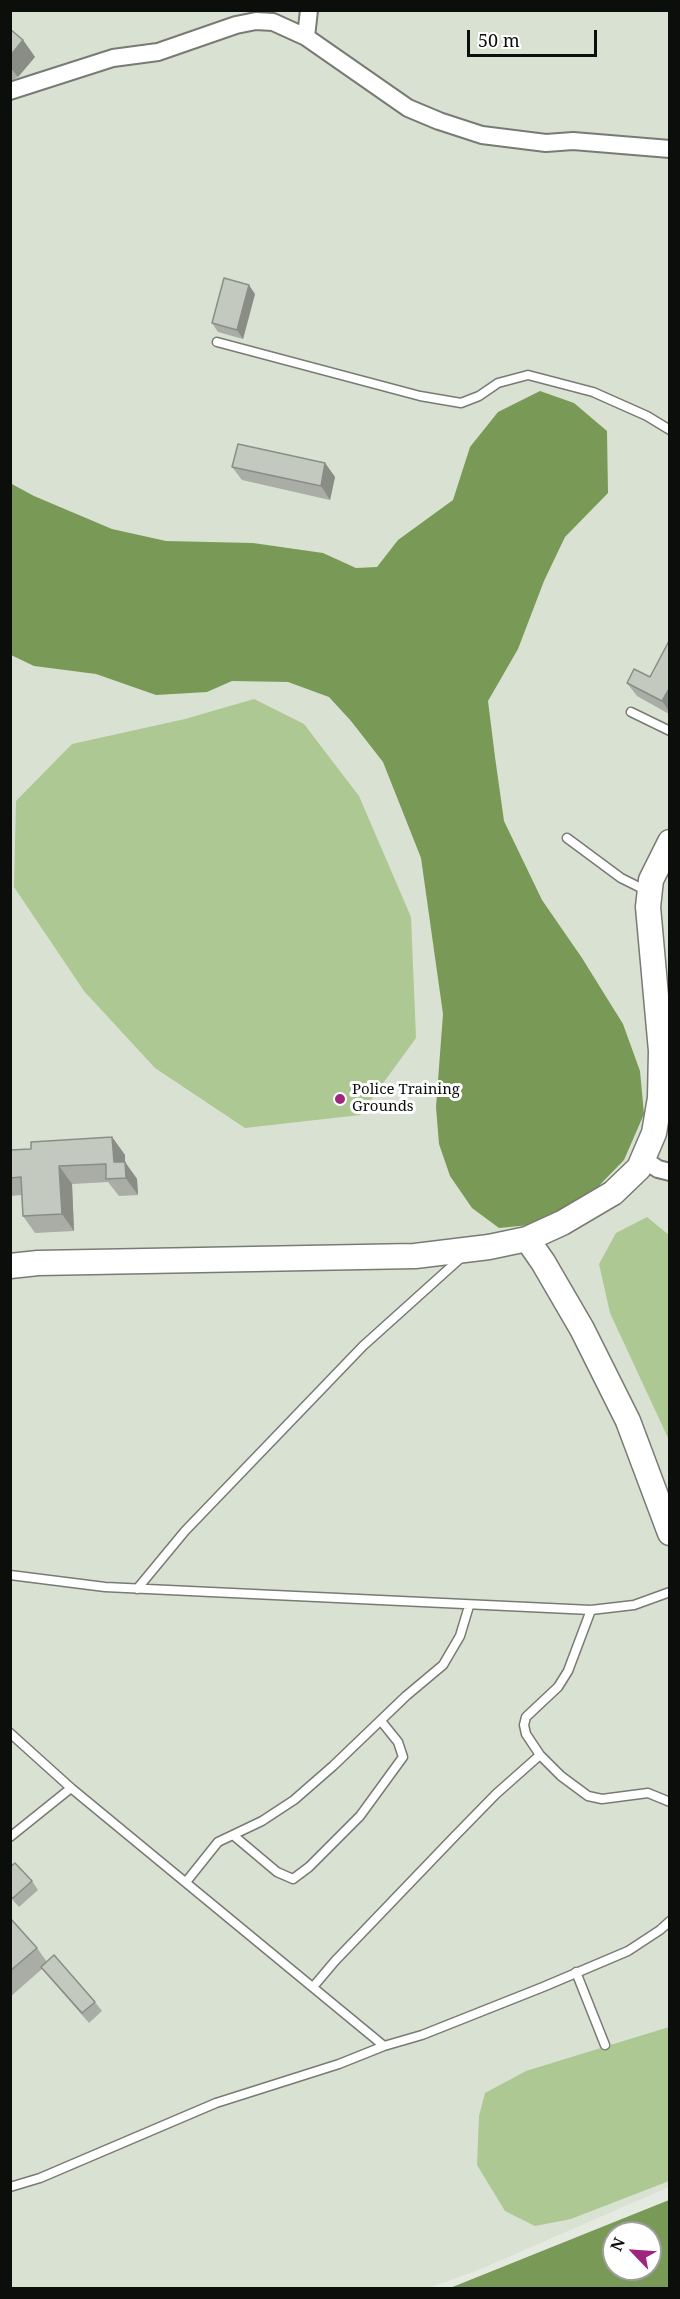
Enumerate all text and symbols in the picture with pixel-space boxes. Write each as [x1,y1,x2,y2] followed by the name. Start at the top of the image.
[470,18,600,56] scale bar
[478,28,520,52] text: 50 m
[352,1081,460,1116] place label: Police Training Grounds
[333,1092,347,1106] marker: Police Training Grounds
[602,2221,662,2281] north arrow
[605,2234,630,2255] text: N

